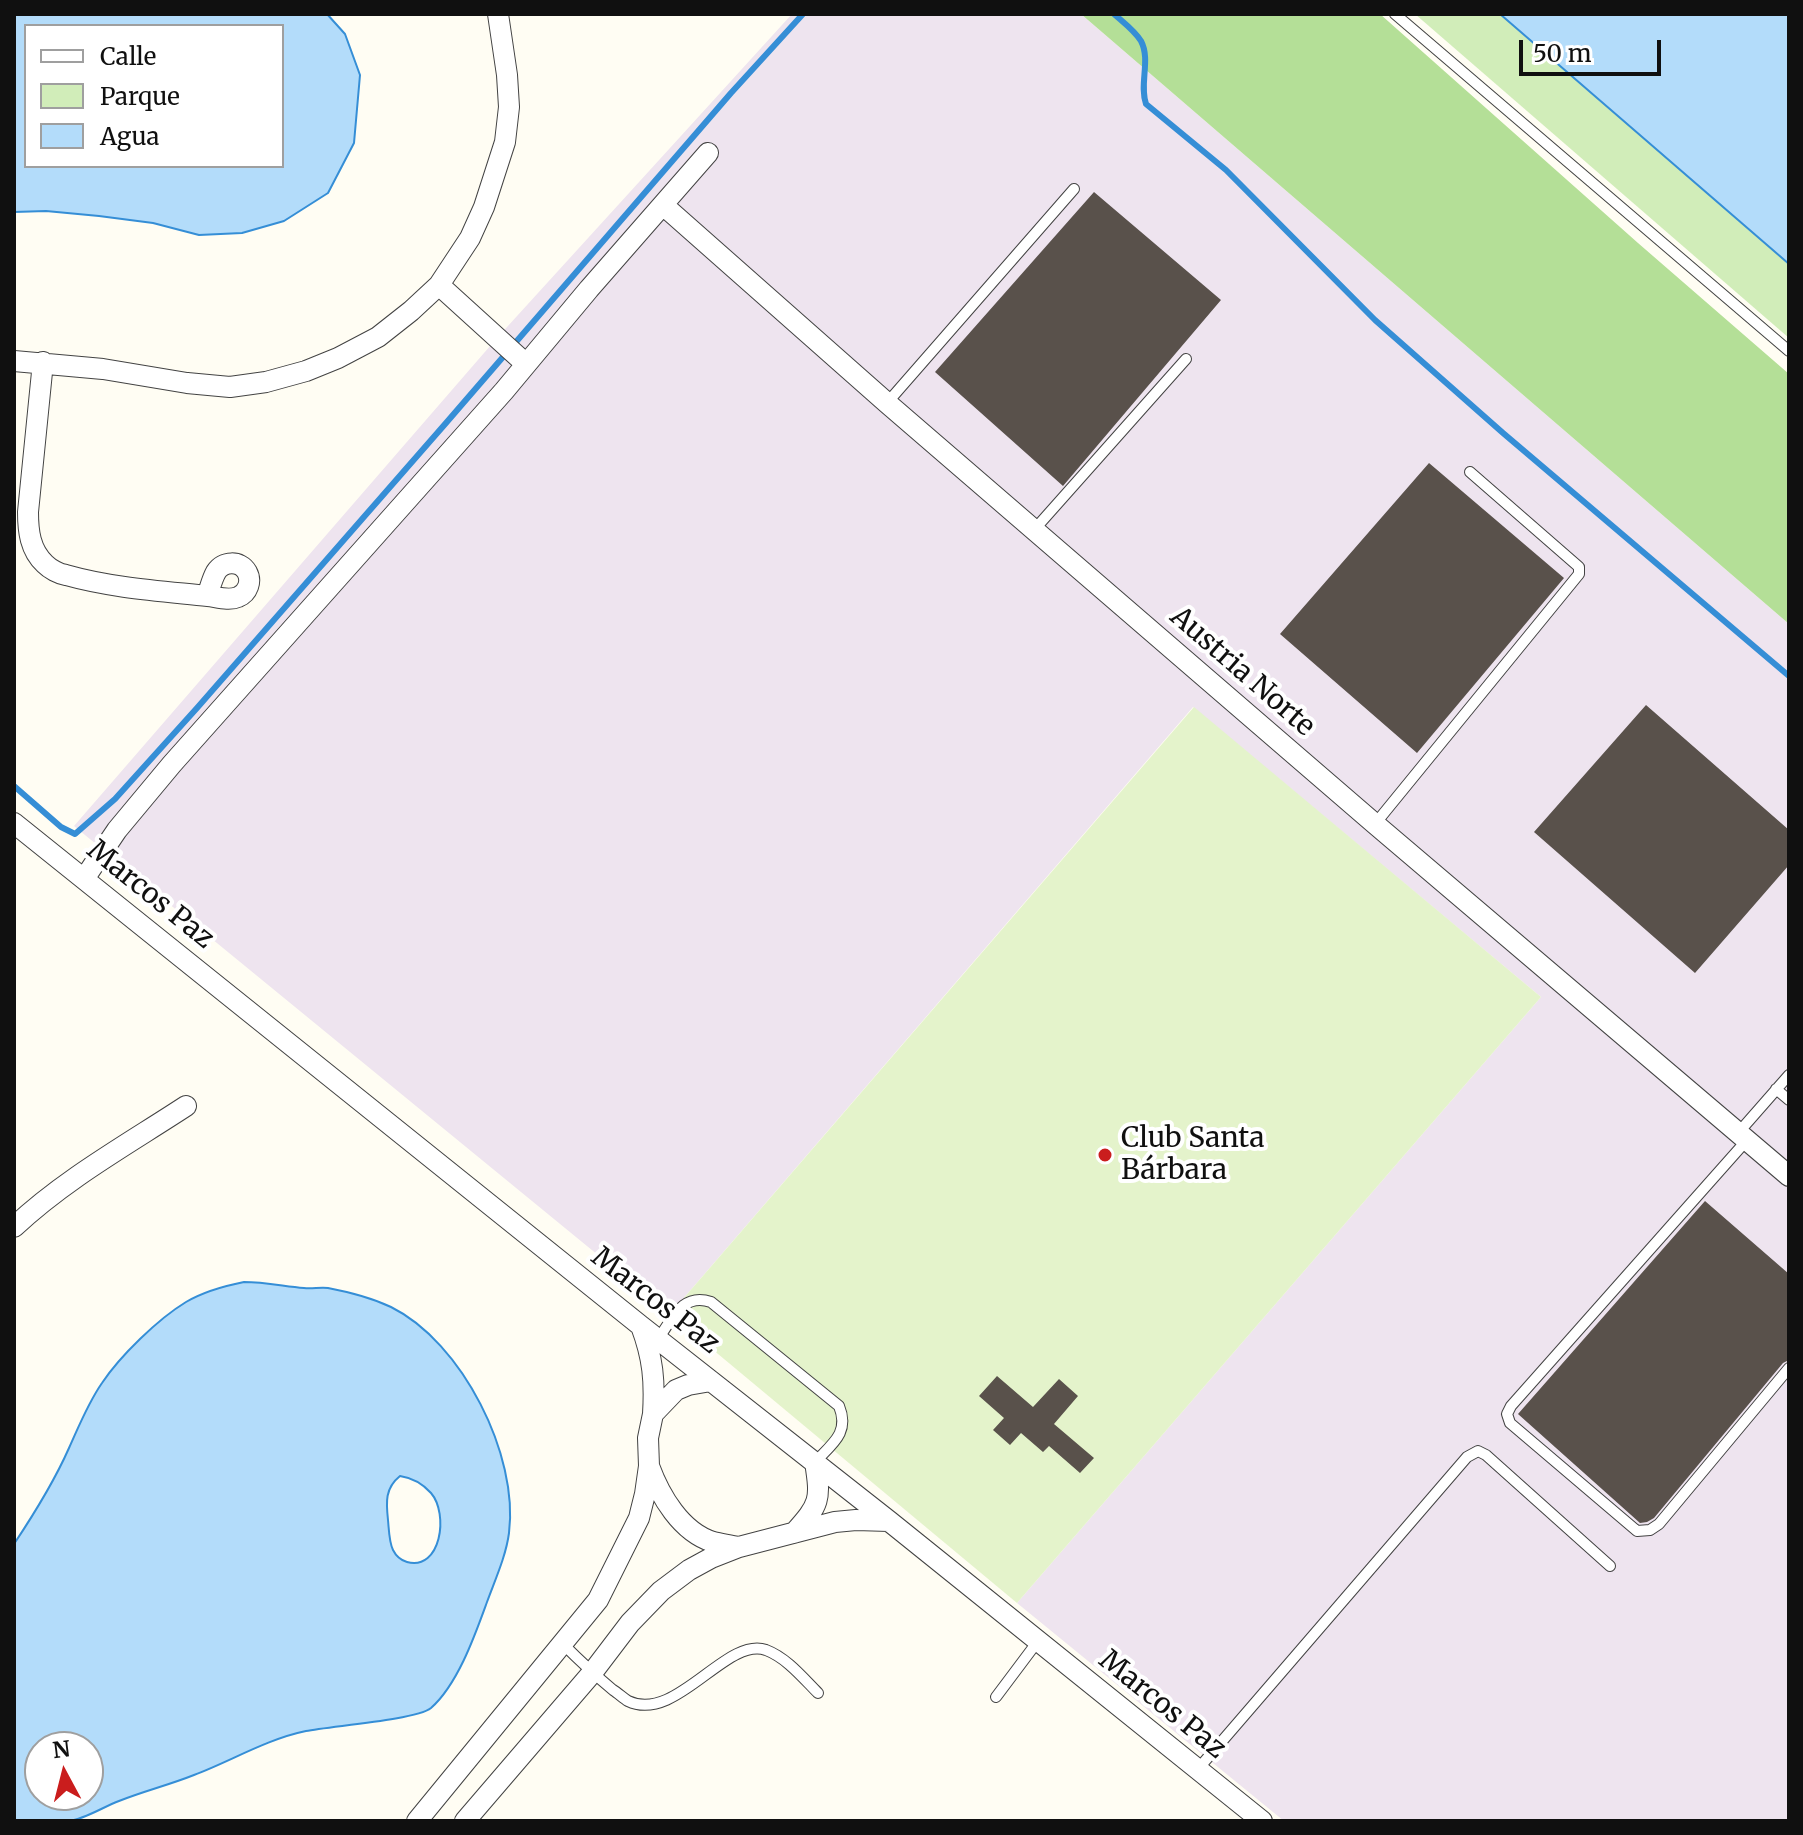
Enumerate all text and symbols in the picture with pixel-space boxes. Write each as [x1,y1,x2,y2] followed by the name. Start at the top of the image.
[24,24,284,168] legend
[1523,24,1665,74] scale bar
[1533,38,1592,69] text: 50 m
[100,41,156,72] text: Calle
[100,81,180,112] text: Parque
[100,121,159,152] text: Agua
[1163,600,1321,744] street label: Austria Norte
[80,834,220,956] street label: Marcos Paz
[1121,1122,1265,1188] place label: Club Santa Bárbara
[1096,1146,1114,1164] marker: Club Santa Bárbara
[584,1241,726,1361] street label: Marcos Paz
[1092,1644,1232,1766] street label: Marcos Paz
[24,1731,104,1811] north arrow
[51,1734,72,1764] text: N

